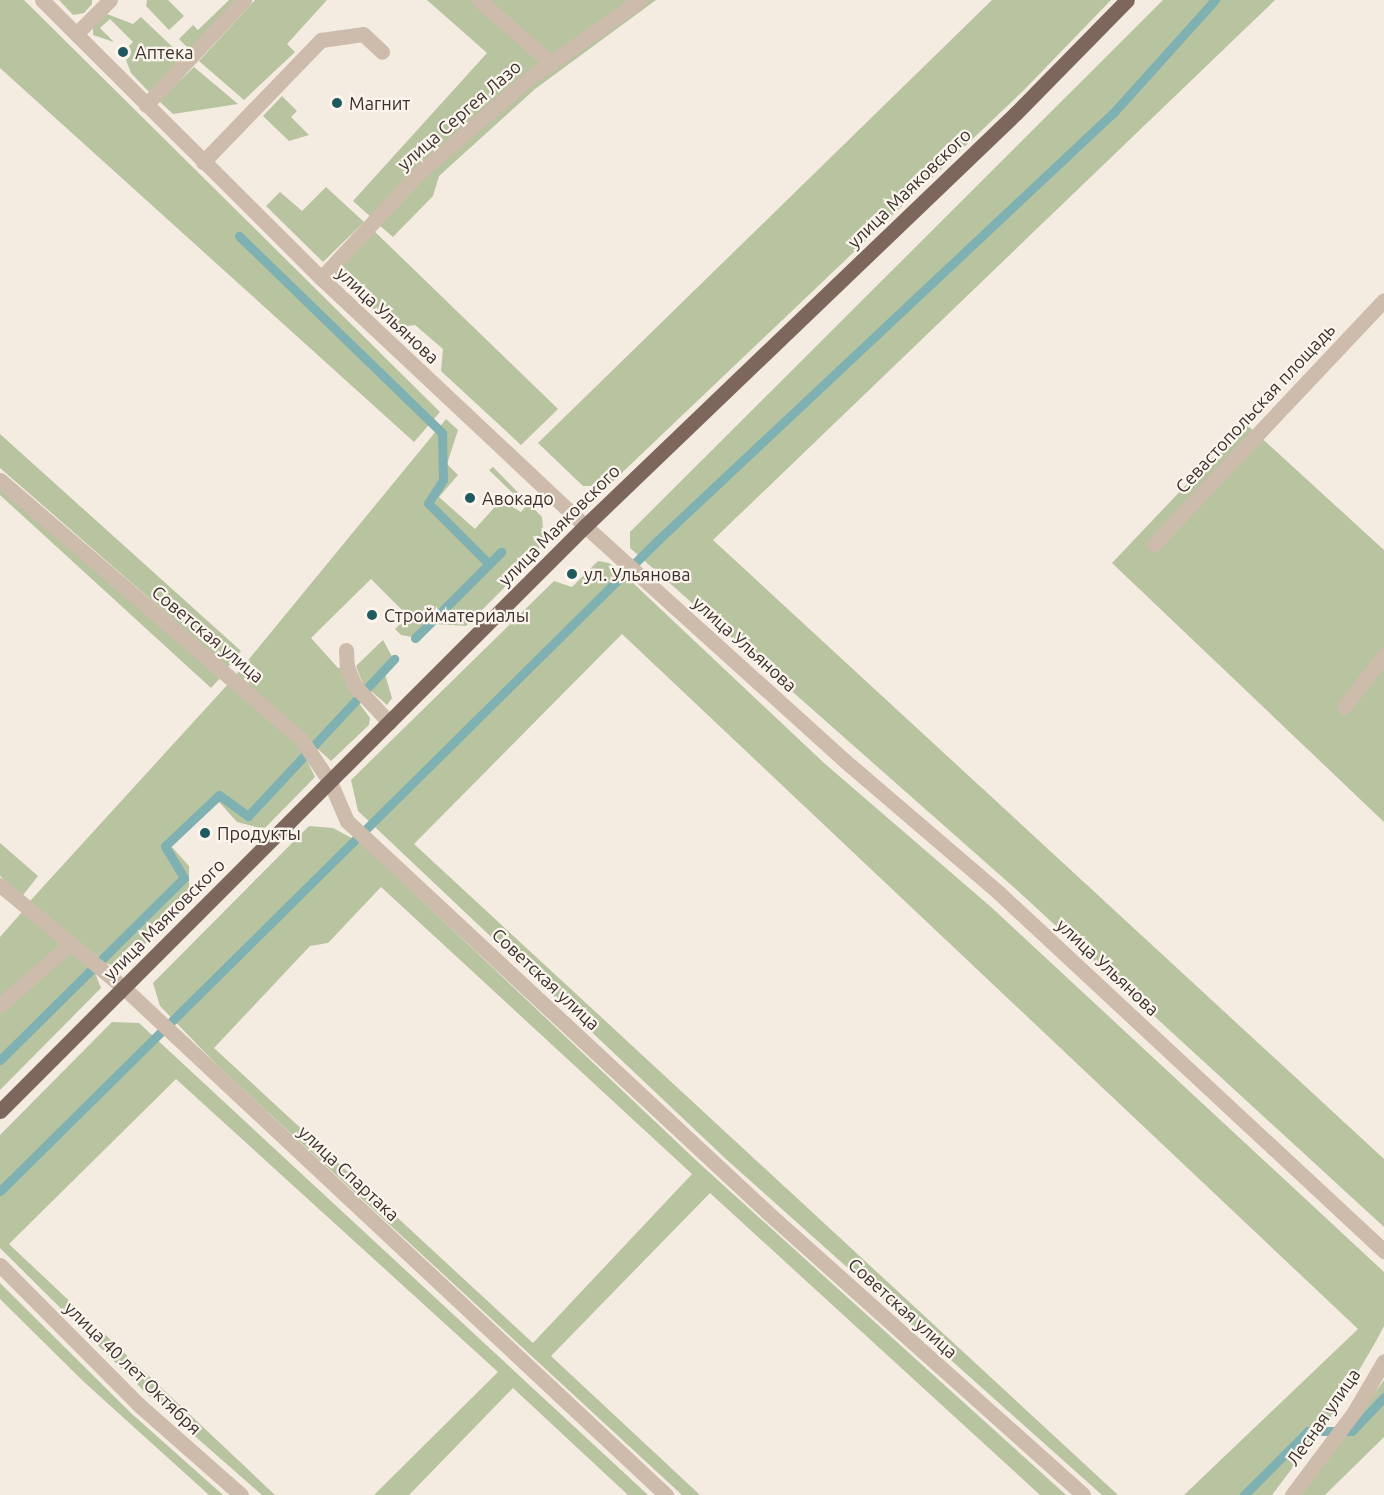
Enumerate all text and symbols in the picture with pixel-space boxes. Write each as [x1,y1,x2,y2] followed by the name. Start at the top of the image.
[135,41,193,63] place label: Аптека
[116,45,130,59] marker: Аптека
[393,55,525,175] street label: улица Сергея Лазо
[349,92,410,114] place label: Магнит
[330,96,344,110] marker: Магнит
[843,124,975,252] street label: улица Маяковского
[332,262,444,368] street label: улица Ульянова
[1171,319,1339,497] street label: Севастопольская площадь
[494,460,624,590] street label: улица Маяковского
[482,487,554,509] place label: Авокадо
[463,491,477,505] marker: Авокадо
[584,563,690,585] place label: ул. Ульянова
[565,567,579,581] marker: ул. Ульянова
[148,581,268,687] street label: Советская улица
[689,592,801,696] street label: улица Ульянова
[384,604,529,626] place label: Стройматериалы
[365,608,379,622] marker: Стройматериалы
[217,822,301,844] place label: Продукты
[198,826,212,840] marker: Продукты
[99,854,229,984] street label: улица Маяковского
[1052,914,1164,1020] street label: улица Ульянова
[488,924,604,1034] street label: Советская улица
[294,1121,404,1225] street label: улица Спартака
[844,1253,962,1363] street label: Советская улица
[60,1297,206,1439] street label: улица 40 лет Октября
[1282,1364,1364,1470] street label: Лесная улица

